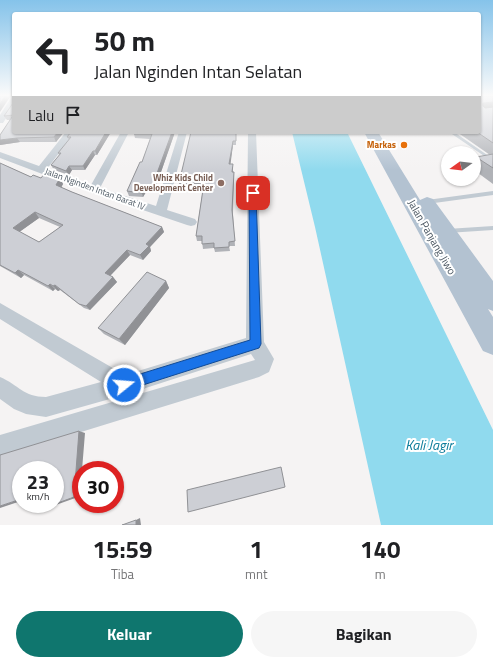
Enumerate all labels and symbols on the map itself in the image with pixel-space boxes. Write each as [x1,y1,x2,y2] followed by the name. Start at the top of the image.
[367,138,396,151] place label: Markas
[399,140,409,150] marker: Markas
[441,146,481,186] north arrow
[43,164,148,213] street label: Jalan Nginden Intan Barat IV
[134,171,214,194] place label: Whiz Kids Child Development Center
[236,176,270,210] pin
[216,178,226,188] marker: Whiz Kids Child Development Center
[404,196,460,278] street label: Jalan Panjang Jiwo
[103,364,145,406] position arrow
[405,434,454,455] water label: Kali Jagir
[72,461,124,513] speed limit sign: 30

